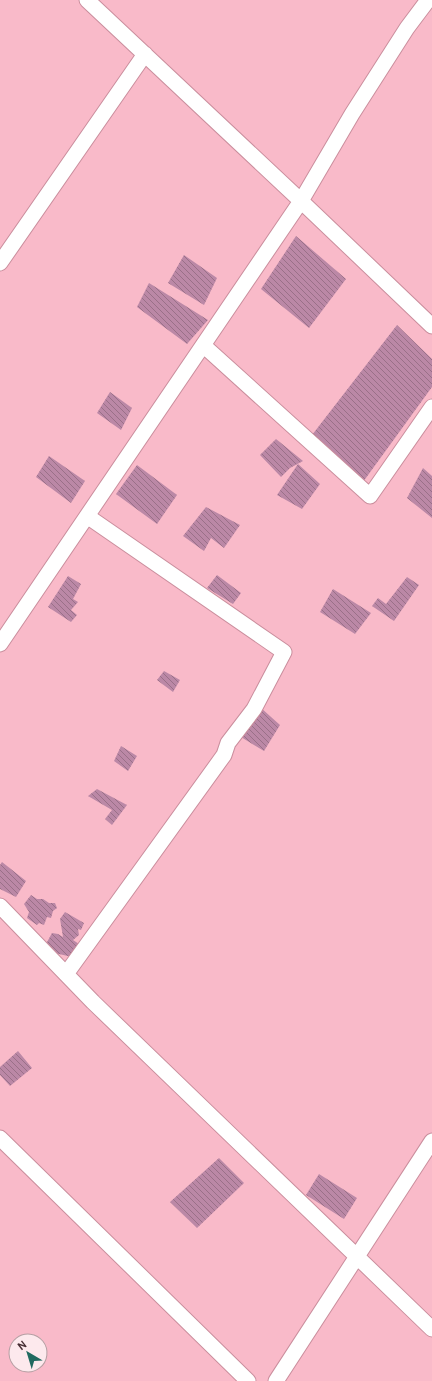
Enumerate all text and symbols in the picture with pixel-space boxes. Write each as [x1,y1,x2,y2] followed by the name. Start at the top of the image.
[8,1333,48,1373] north arrow
[15,1338,30,1354] text: N

